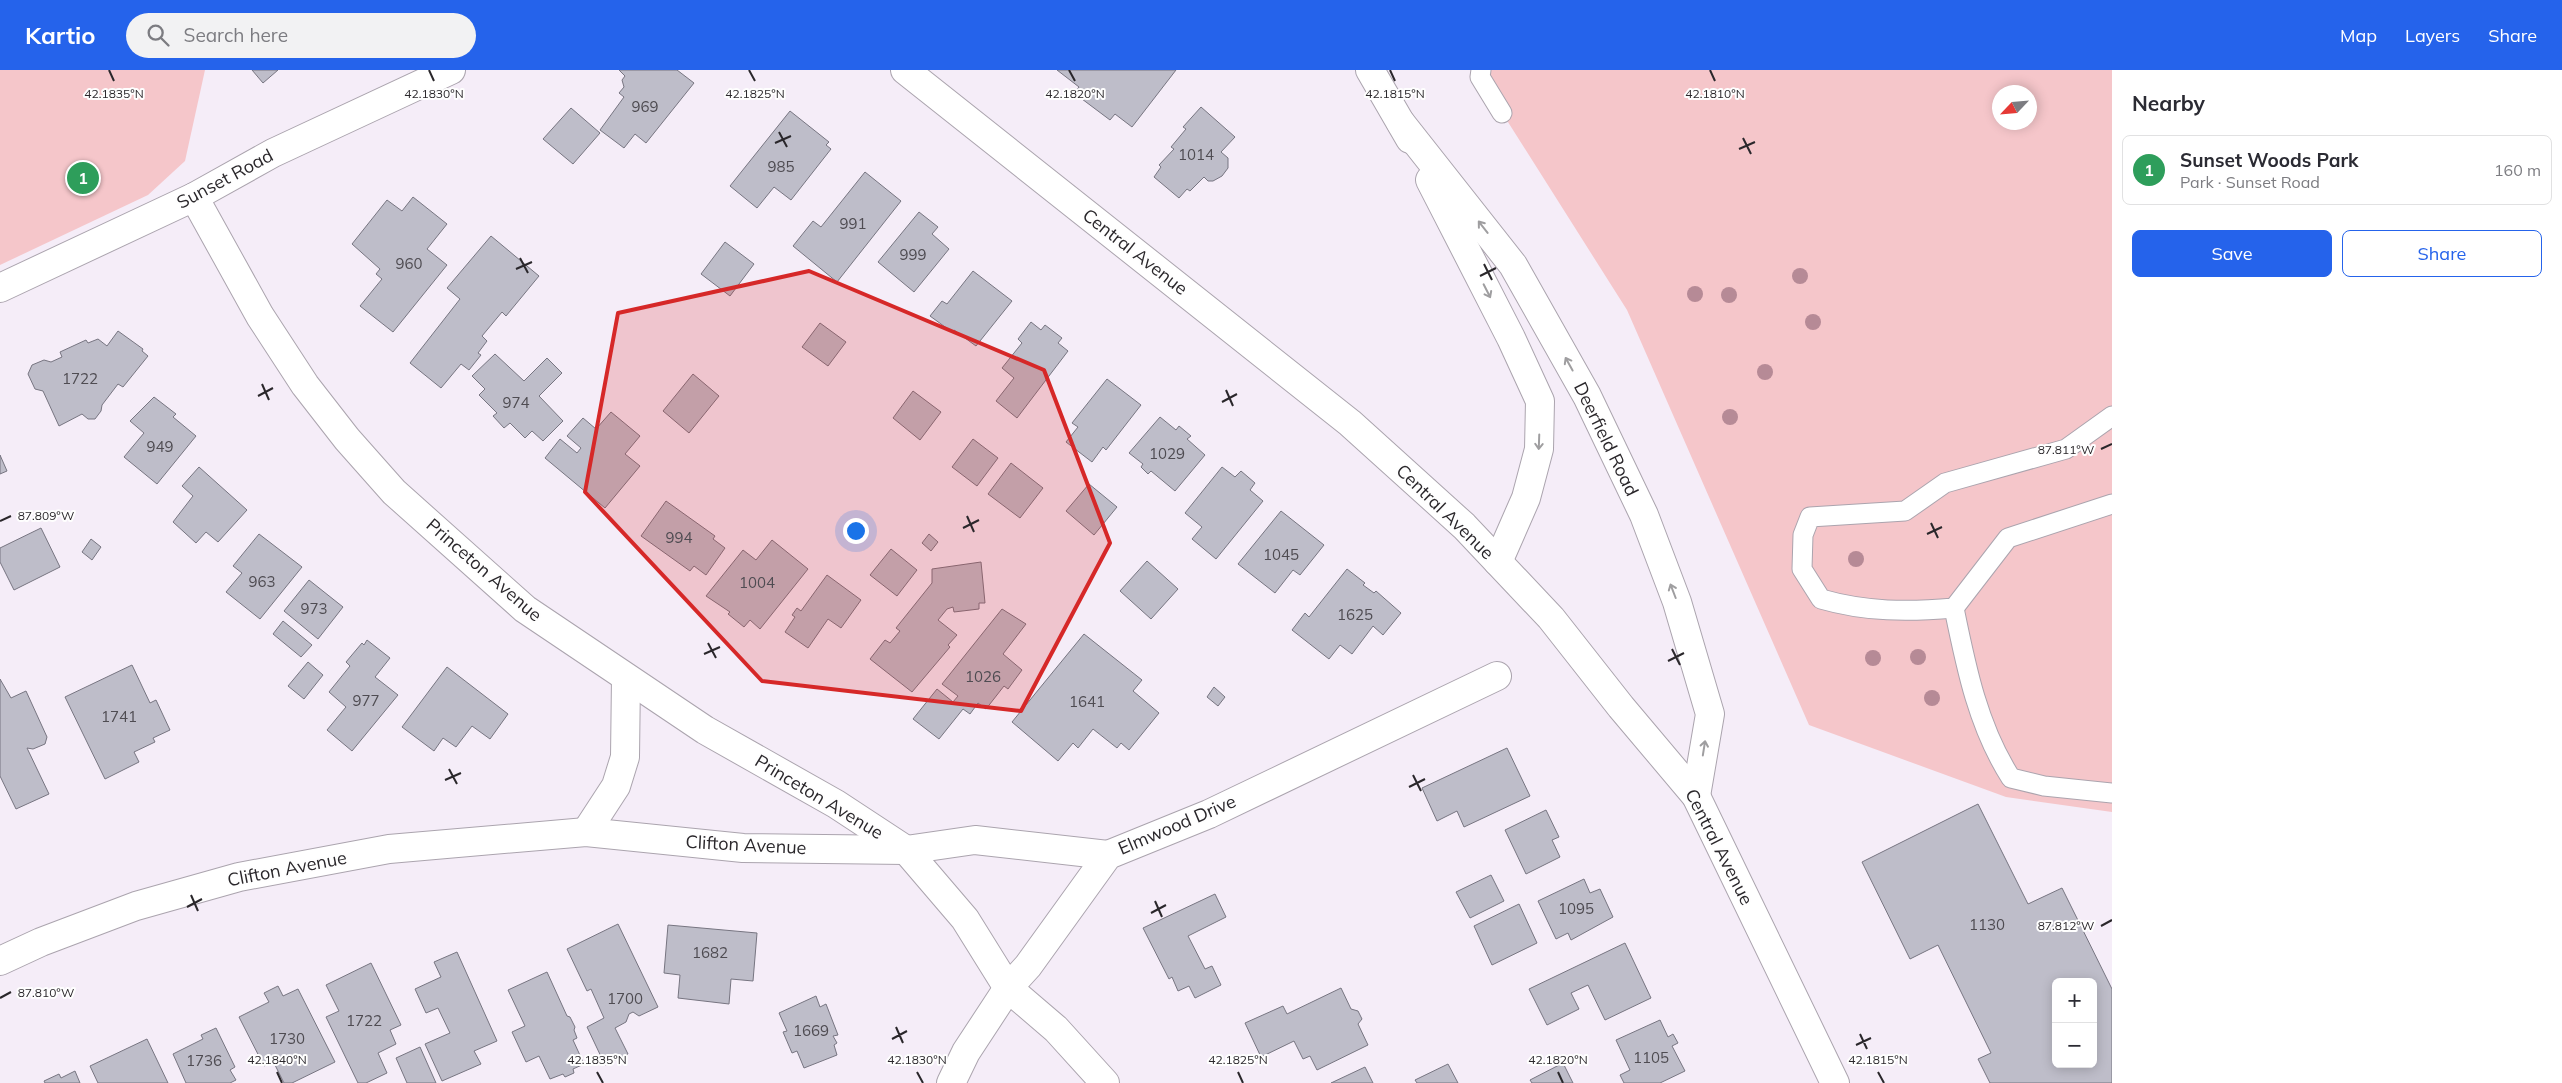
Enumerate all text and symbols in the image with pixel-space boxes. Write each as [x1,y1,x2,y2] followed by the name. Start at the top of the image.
[126,13,476,58] search box
[25,20,96,50] text: Kartio
[144,21,172,49] icon: search
[184,23,288,47] text: Search here
[2340,24,2377,47] text: Map
[2405,24,2460,47] text: Layers
[2488,24,2537,47] text: Share
[1992,85,2037,130] north arrow
[84,86,144,101] text: 42.1835°N
[404,86,464,101] text: 42.1830°N
[725,86,785,101] text: 42.1825°N
[1045,86,1105,101] text: 42.1820°N
[1365,86,1425,101] text: 42.1815°N
[1685,86,1745,101] text: 42.1810°N
[2132,90,2205,116] text: Nearby
[631,97,659,116] house number: 969
[173,144,277,214] street label: Sunset Road
[1178,145,1214,164] house number: 1014
[2180,148,2358,172] text: Sunset Woods Park
[767,157,795,176] house number: 985
[67,159,99,197] pin: 1
[2144,160,2154,180] text: 1
[2494,160,2541,180] text: 160 m
[2180,172,2320,192] text: Park · Sunset Road
[1078,203,1193,300] street label: Central Avenue
[839,214,867,233] house number: 991
[1477,221,1488,234] one-way arrow
[2132,230,2332,277] button: Save
[2342,230,2542,277] button: Share
[899,245,927,264] house number: 999
[395,254,423,273] house number: 960
[1483,283,1492,298] one-way arrow
[1563,358,1573,372] one-way arrow
[62,369,98,388] house number: 1722
[1569,378,1644,500] street label: Deerfield Road
[502,393,530,412] house number: 974
[1534,433,1544,449] one-way arrow
[146,437,174,456] house number: 949
[2038,442,2094,457] text: 87.811°W
[1149,444,1185,463] house number: 1029
[1392,459,1499,564] street label: Central Avenue
[18,508,74,523] text: 87.809°W
[422,513,547,626] street label: Princeton Avenue
[843,518,869,544] your location
[665,528,693,547] house number: 994
[1263,545,1299,564] house number: 1045
[248,572,276,591] house number: 963
[739,573,775,592] house number: 1004
[1668,584,1677,599] one-way arrow
[300,599,328,618] house number: 973
[1337,605,1373,624] house number: 1625
[965,667,1001,686] house number: 1026
[352,691,380,710] house number: 977
[1069,692,1105,711] house number: 1641
[101,707,137,726] house number: 1741
[1700,740,1710,756] one-way arrow
[751,749,888,844] street label: Princeton Avenue
[1680,785,1759,909] street label: Central Avenue
[1114,789,1239,860] street label: Elmwood Drive
[685,830,807,859] street label: Clifton Avenue
[225,846,348,891] street label: Clifton Avenue
[1558,899,1594,918] house number: 1095
[1969,915,2005,934] house number: 1130
[2038,918,2094,933] text: 87.812°W
[692,943,728,962] house number: 1682
[2052,978,2097,1068] map controls
[2052,978,2097,1023] button: +
[18,985,74,1000] text: 87.810°W
[607,989,643,1008] house number: 1700
[346,1011,382,1030] house number: 1722
[793,1021,829,1040] house number: 1669
[2052,1023,2097,1068] button: −
[269,1029,305,1048] house number: 1730
[1633,1048,1669,1067] house number: 1105
[186,1051,222,1070] house number: 1736
[247,1052,307,1067] text: 42.1840°N
[567,1052,627,1067] text: 42.1835°N
[887,1052,947,1067] text: 42.1830°N
[1208,1052,1268,1067] text: 42.1825°N
[1528,1052,1588,1067] text: 42.1820°N
[1848,1052,1908,1067] text: 42.1815°N

